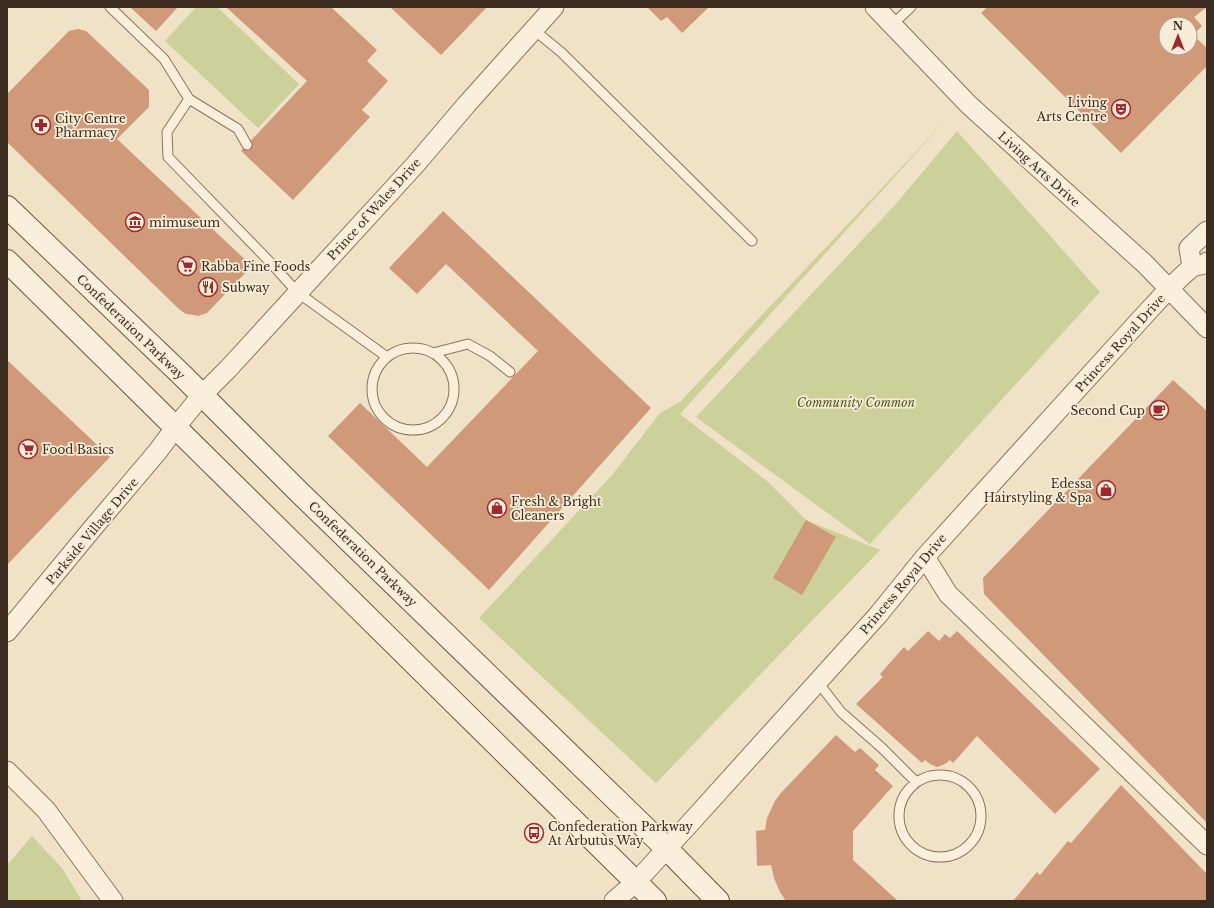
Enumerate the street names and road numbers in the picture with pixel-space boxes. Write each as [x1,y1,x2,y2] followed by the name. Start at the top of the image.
[995,128,1083,210] street label: Living Arts Drive
[324,155,424,263] street label: Prince of Wales Drive
[74,271,189,383] street label: Confederation Parkway
[1072,291,1168,395] street label: Princess Royal Drive
[43,474,141,587] street label: Parkside Village Drive
[306,498,421,610] street label: Confederation Parkway
[857,531,950,637] street label: Princess Royal Drive

